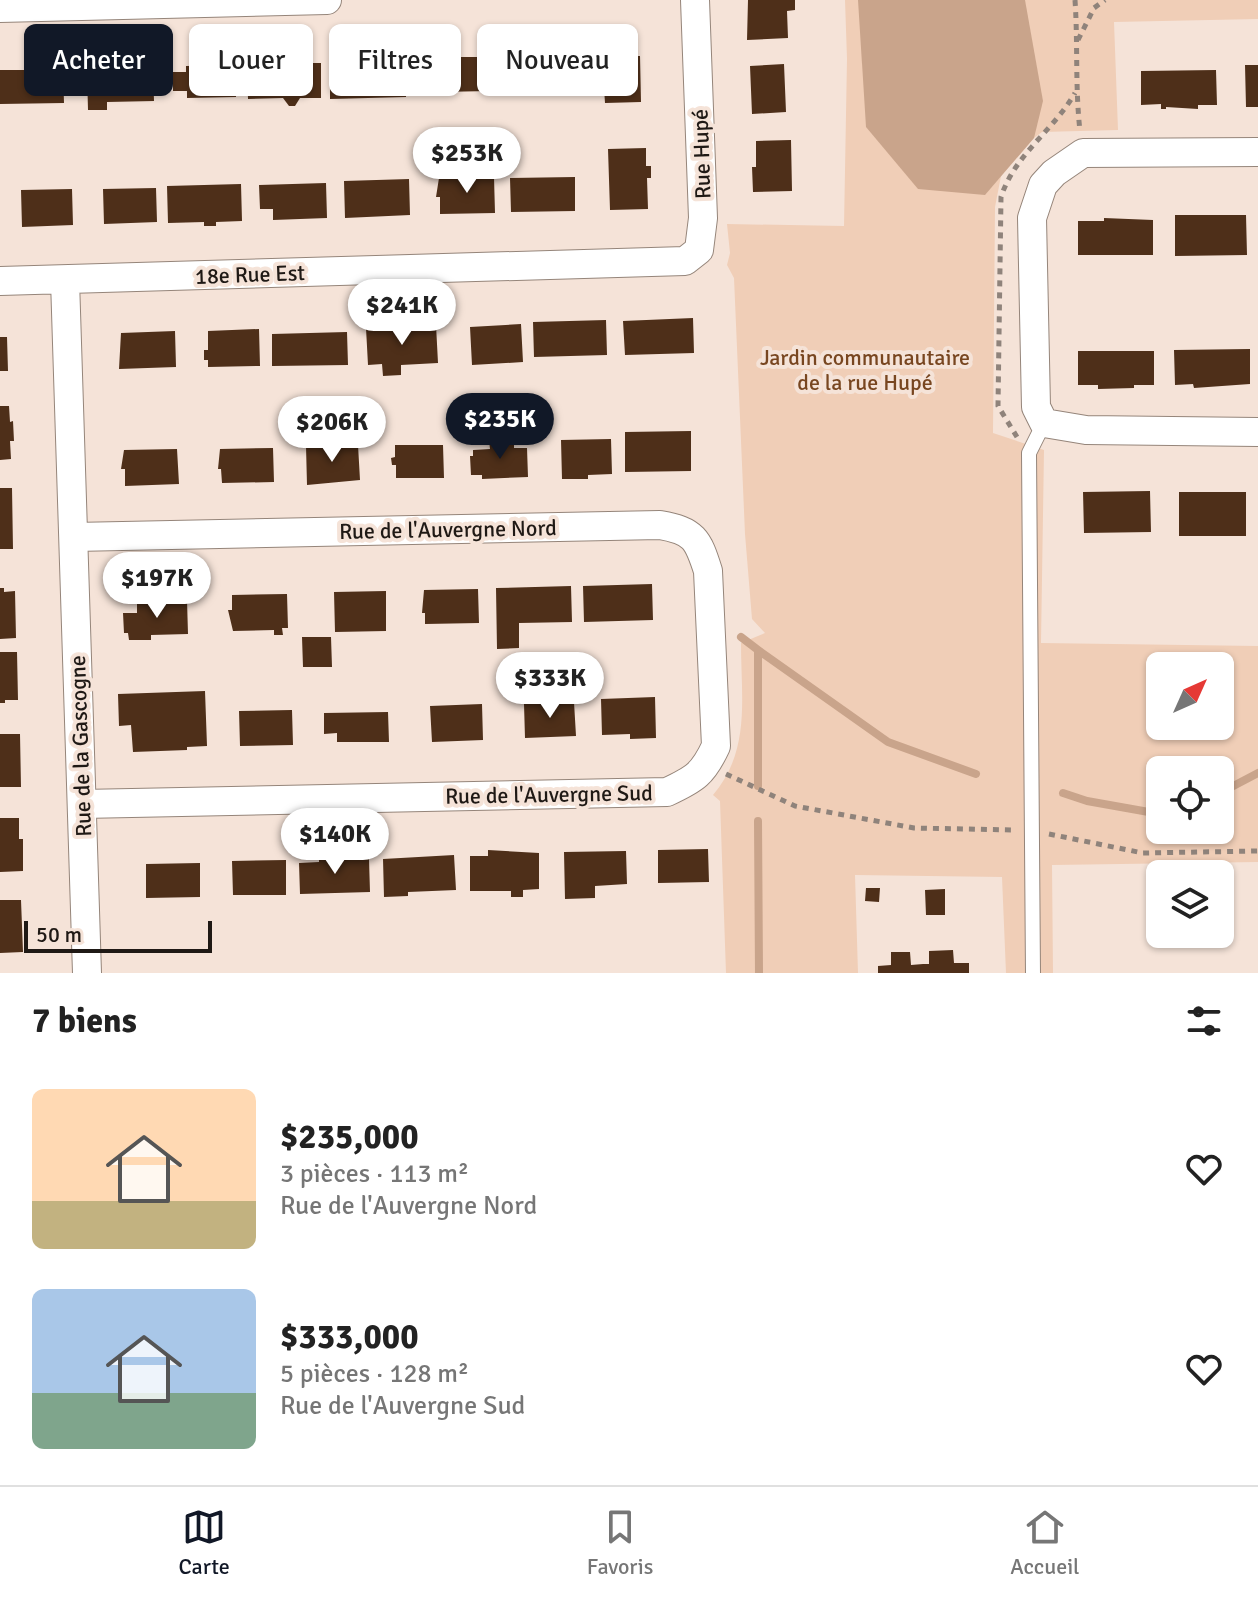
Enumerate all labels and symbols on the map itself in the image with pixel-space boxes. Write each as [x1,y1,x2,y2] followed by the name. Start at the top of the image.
[686,108,717,199] street label: Rue Hupé
[411,127,523,195] pin: $253K
[195,259,306,290] street label: 18e Rue Est
[346,279,458,347] pin: $241K
[760,344,970,396] park label: Jardin communautaire de la rue Hupé
[444,393,556,461] pin: $235K
[276,396,388,464] pin: $206K
[339,514,557,545] street label: Rue de l'Auvergne Nord
[101,552,213,620] pin: $197K
[494,652,606,720] pin: $333K
[1146,652,1234,740] north arrow
[64,655,97,837] street label: Rue de la Gascogne
[445,779,653,810] street label: Rue de l'Auvergne Sud
[279,808,391,876] pin: $140K
[24,917,212,953] scale bar

